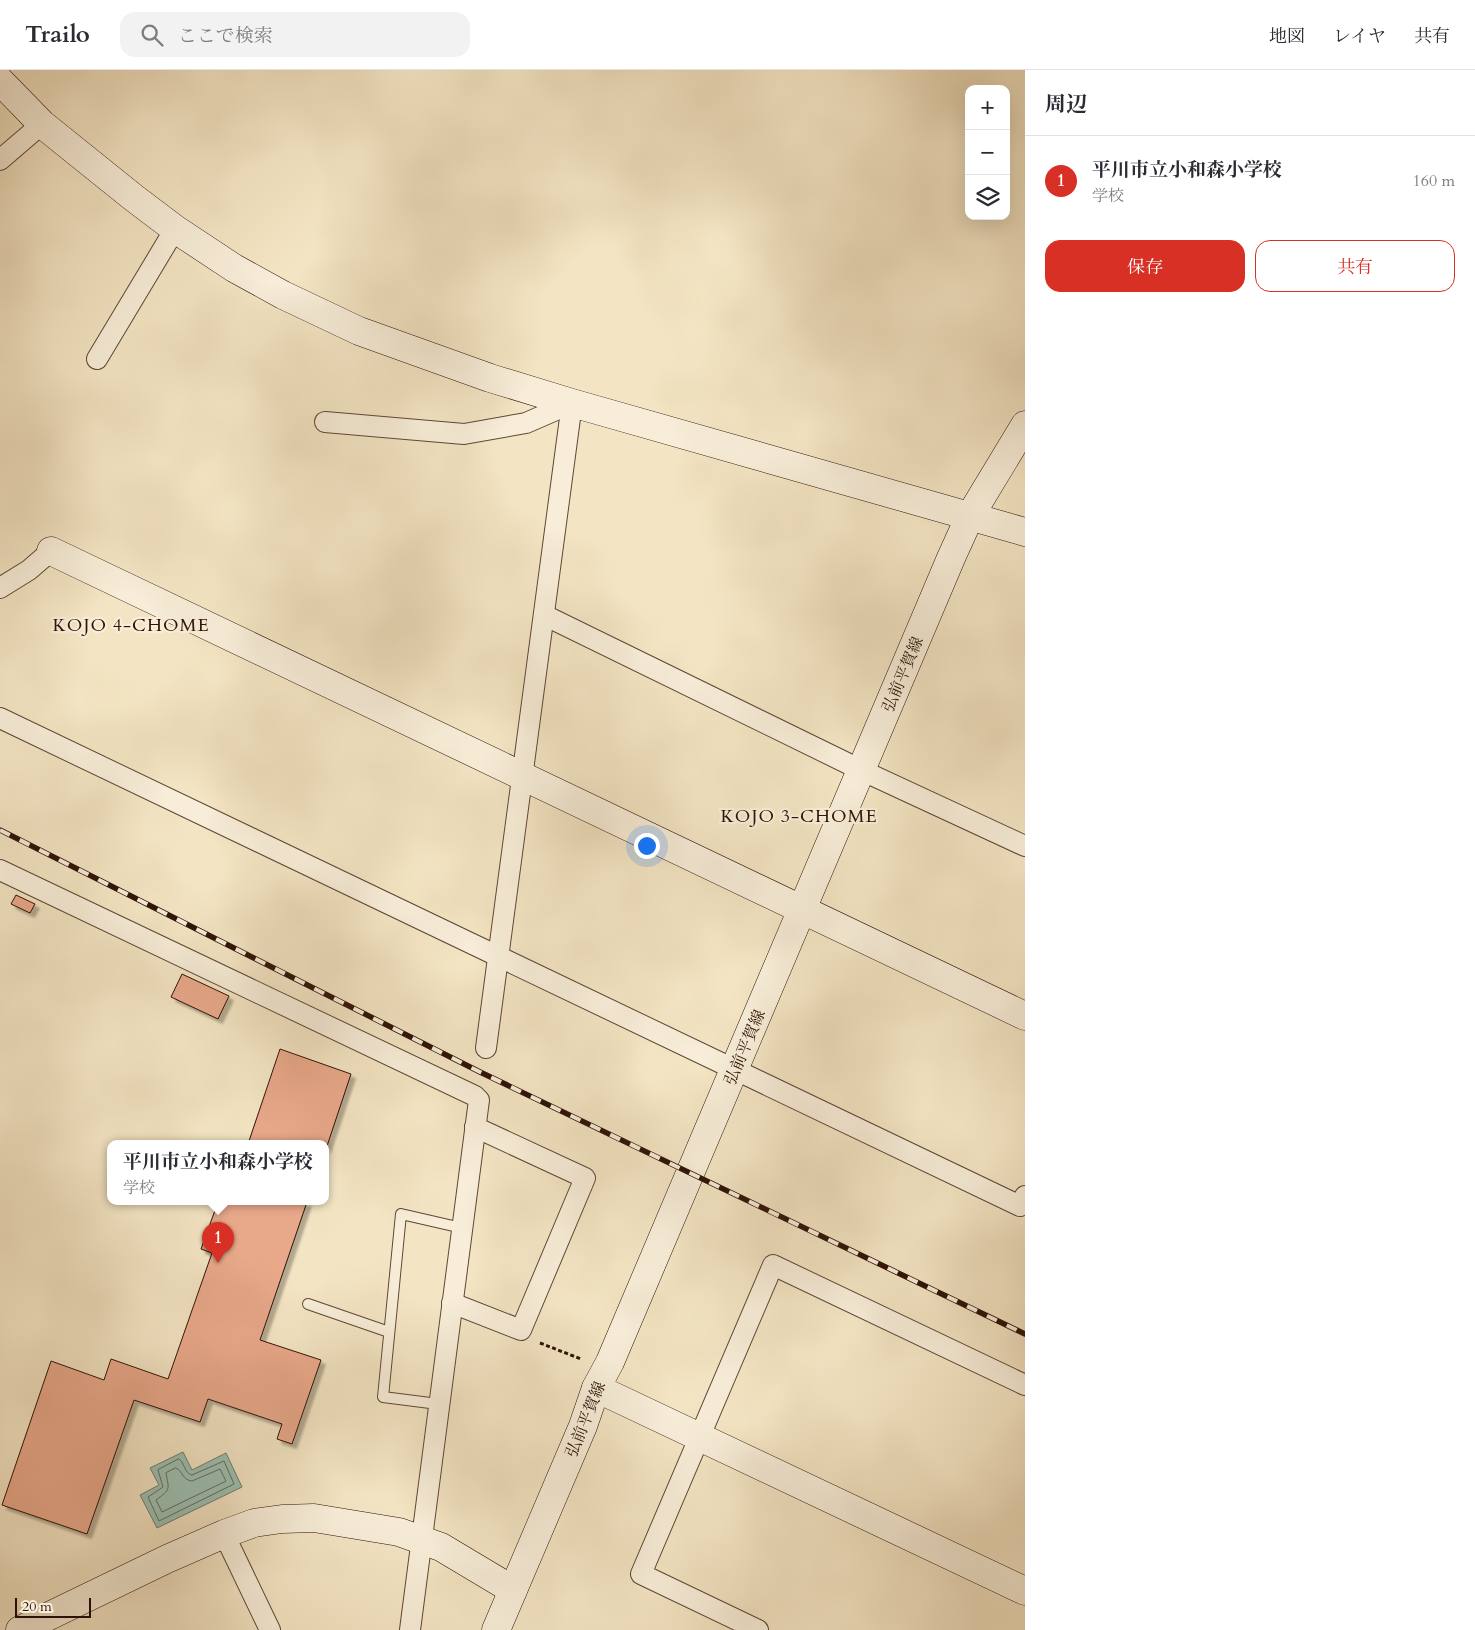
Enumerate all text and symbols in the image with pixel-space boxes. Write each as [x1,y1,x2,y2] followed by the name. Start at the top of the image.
[120,12,470,57] search box
[25,18,90,51] text: Trailo
[138,21,166,49] icon: search
[178,23,273,49] text: ここで検索
[1269,24,1305,49] text: 地図
[1333,24,1386,49] text: レイヤ
[1414,24,1450,49] text: 共有
[965,85,1010,220] map controls
[965,85,1010,130] button: +
[1045,90,1087,119] text: 周辺
[965,130,1010,175] button: −
[1092,157,1282,183] text: 平川市立小和森小学校
[1057,170,1065,192] text: 1
[1413,170,1455,192] text: 160 m
[965,175,1010,220] button: layers
[1092,185,1124,207] text: 学校
[1045,240,1245,292] button: 保存
[1255,240,1455,292] button: 共有
[52,613,210,638] district label: KOJO 4-CHOME
[877,633,929,716] street label: 弘前平賀線
[720,804,878,829] district label: KOJO 3-CHOME
[634,833,660,859] your location
[719,1006,771,1089] street label: 弘前平賀線
[107,1140,329,1205] popup
[123,1149,313,1175] text: 平川市立小和森小学校
[123,1177,155,1199] text: 学校
[202,1222,234,1263] pin: 1
[561,1378,611,1461] street label: 弘前平賀線
[15,1595,91,1618] scale bar
[22,1597,52,1616] text: 20 m

